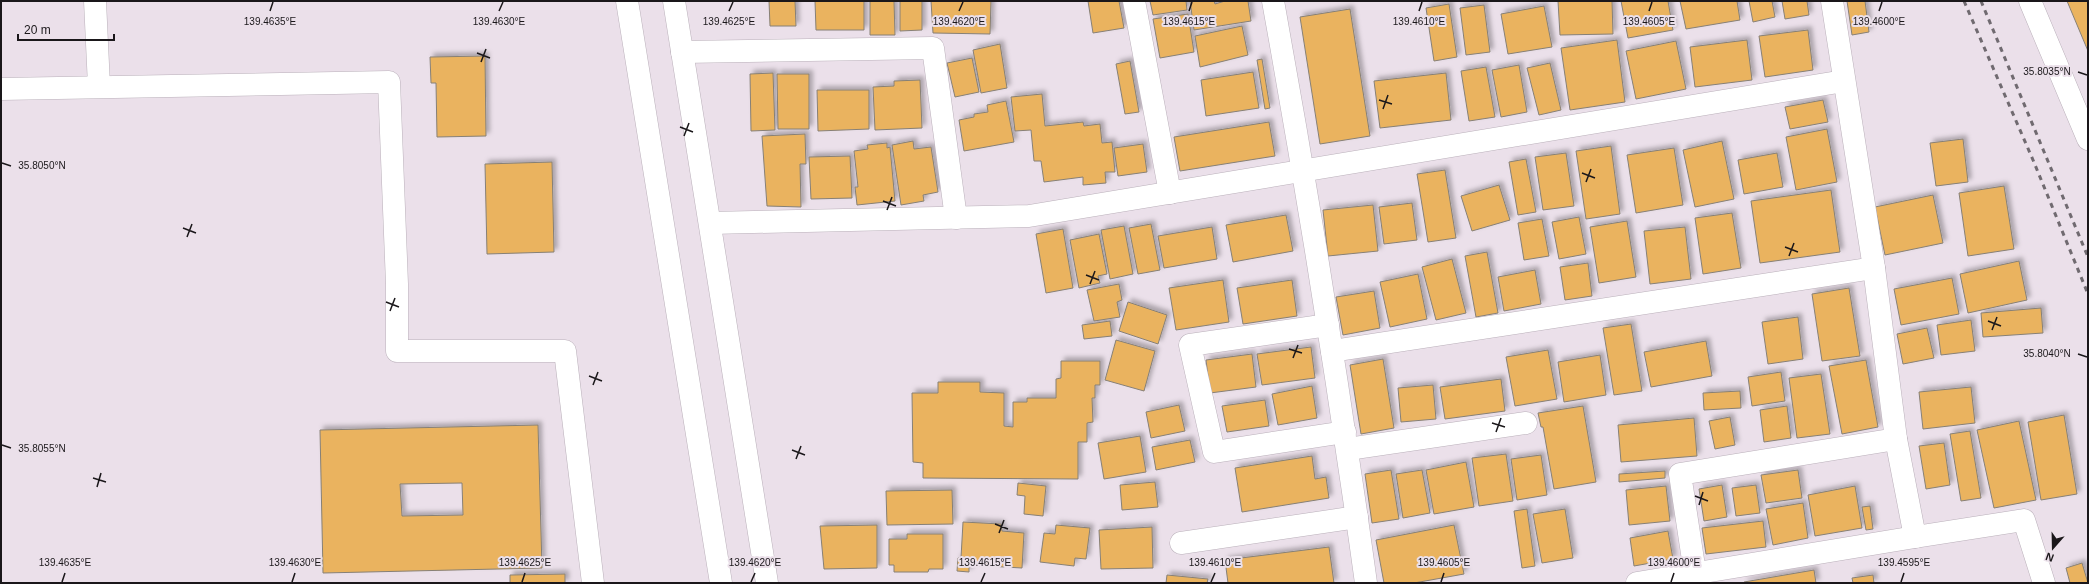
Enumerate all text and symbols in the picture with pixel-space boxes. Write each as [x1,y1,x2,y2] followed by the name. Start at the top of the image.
[18,16,114,42] scale bar
[244,16,297,27] text: 139.4635°E
[473,16,526,27] text: 139.4630°E
[703,16,756,27] text: 139.4625°E
[933,16,986,27] text: 139.4620°E
[1163,16,1216,27] text: 139.4615°E
[1393,16,1446,27] text: 139.4610°E
[1623,16,1676,27] text: 139.4605°E
[1853,16,1906,27] text: 139.4600°E
[24,23,51,37] text: 20 m
[2023,66,2071,77] text: 35.8035°N
[18,160,66,171] text: 35.8050°N
[2023,348,2071,359] text: 35.8040°N
[18,443,66,454] text: 35.8055°N
[2033,528,2073,568] north arrow
[2044,550,2055,564] text: N
[39,557,92,568] text: 139.4635°E
[269,557,322,568] text: 139.4630°E
[499,557,552,568] text: 139.4625°E
[729,557,782,568] text: 139.4620°E
[959,557,1012,568] text: 139.4615°E
[1189,557,1242,568] text: 139.4610°E
[1418,557,1471,568] text: 139.4605°E
[1648,557,1701,568] text: 139.4600°E
[1878,557,1931,568] text: 139.4595°E

